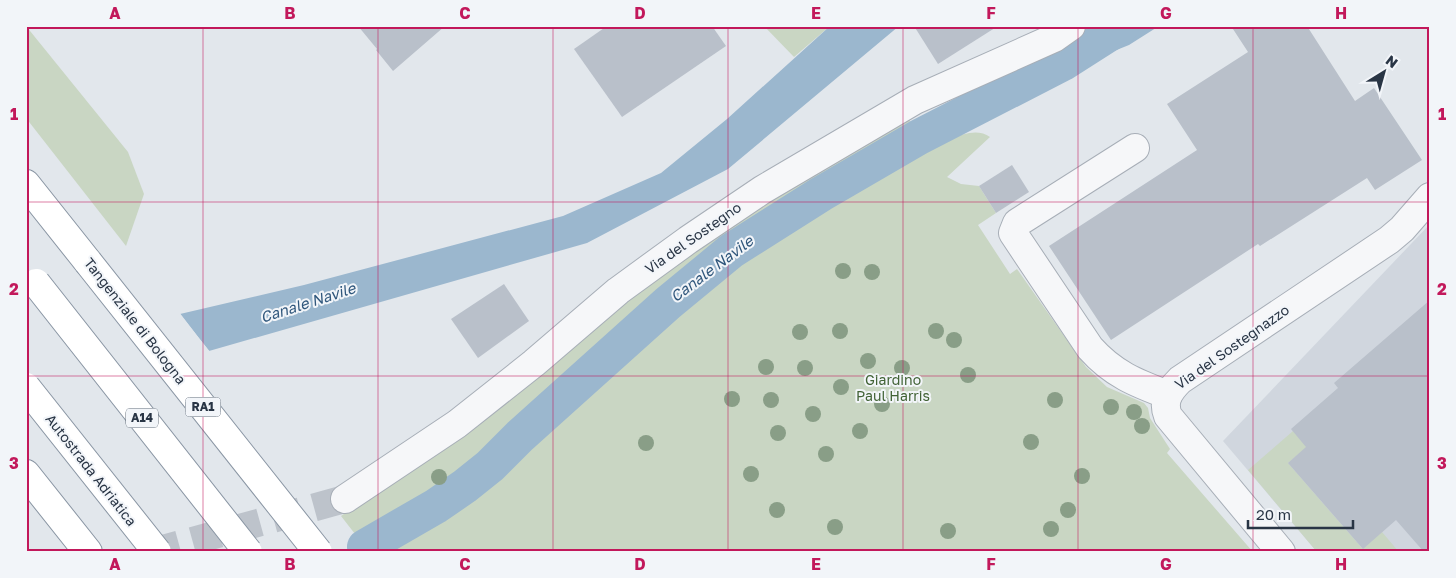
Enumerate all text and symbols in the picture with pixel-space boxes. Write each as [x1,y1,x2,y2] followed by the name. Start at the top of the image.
[109,3,121,23] text: A
[284,3,296,23] text: B
[459,3,471,23] text: C
[634,3,646,23] text: D
[811,3,821,23] text: E
[986,3,996,23] text: F
[1160,3,1172,23] text: G
[1335,3,1347,23] text: H
[1358,48,1408,98] north arrow
[1383,51,1401,71] text: N
[10,104,18,124] text: 1
[1438,104,1446,124] text: 1
[641,198,744,277] street label: Via del Sostegno
[667,230,757,305] water label: Canale Navile
[81,254,190,387] street label: Tangenziale di Bologna
[258,278,359,326] water label: Canale Navile
[9,279,19,299] text: 2
[1437,279,1447,299] text: 2
[1171,301,1292,392] street label: Via del Sostegnazzo
[856,371,930,404] park label: Giardino Paul Harris
[186,398,220,417] road number: RA1
[126,408,158,428] road number: A14
[42,410,140,529] street label: Autostrada Adriatica
[9,453,19,473] text: 3
[1437,453,1447,473] text: 3
[1248,498,1354,530] scale bar
[1256,505,1291,523] text: 20 m
[109,554,121,574] text: A
[284,554,296,574] text: B
[459,554,471,574] text: C
[634,554,646,574] text: D
[811,554,821,574] text: E
[986,554,996,574] text: F
[1160,554,1172,574] text: G
[1335,554,1347,574] text: H

